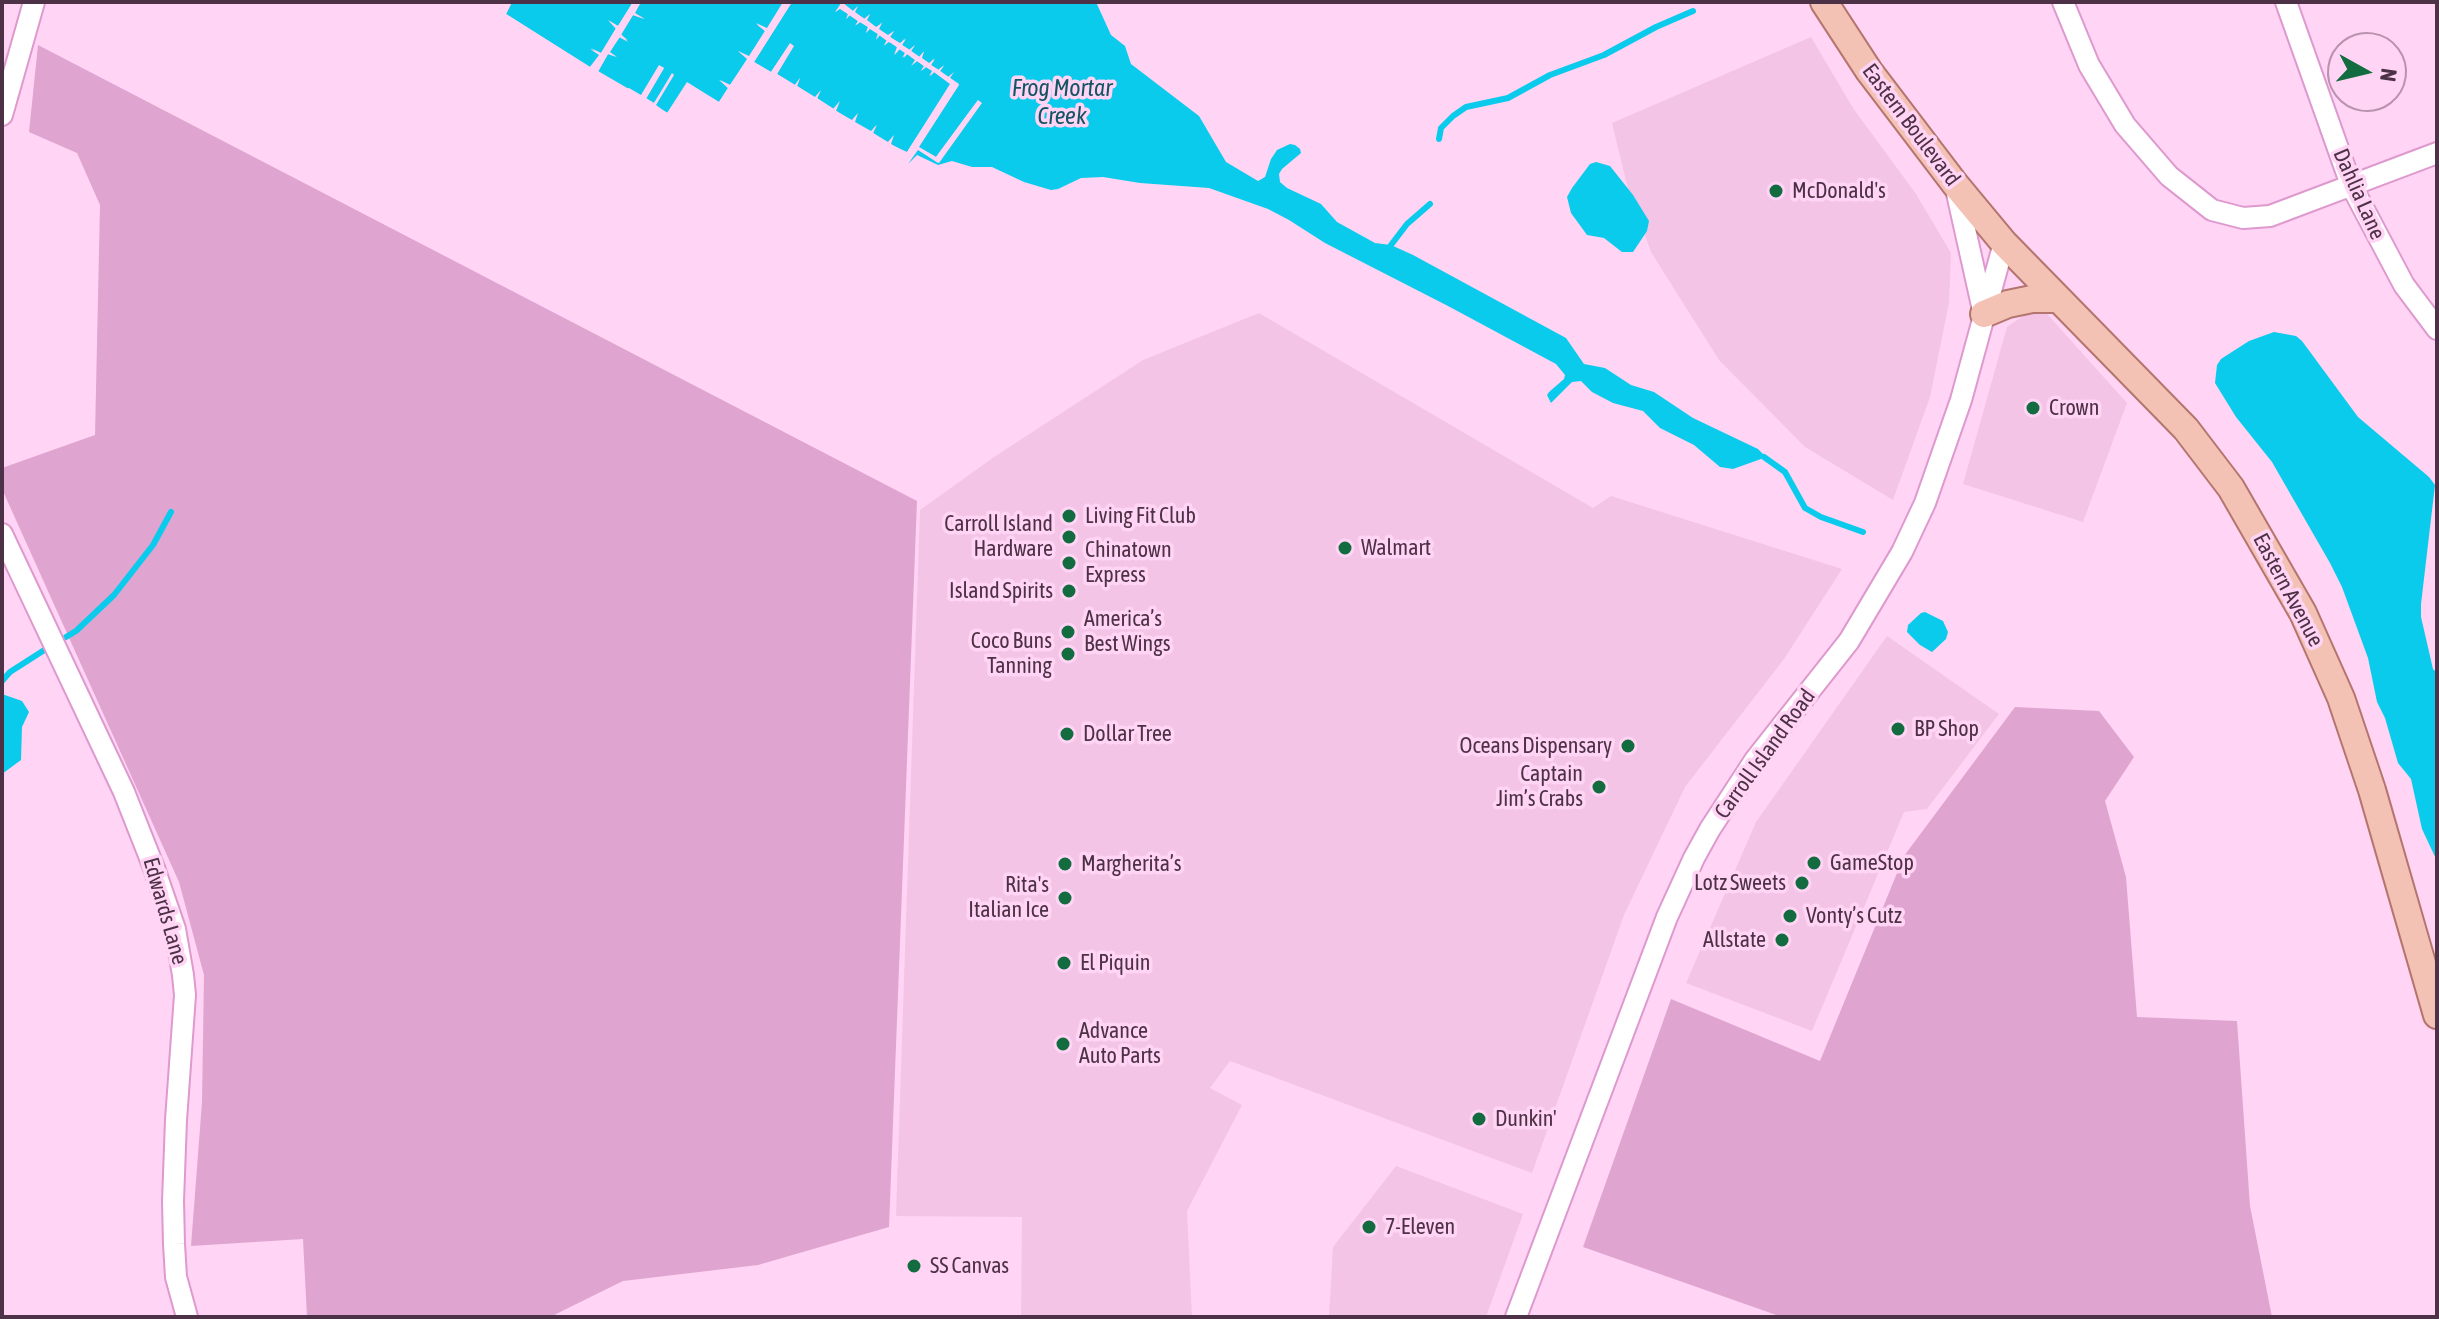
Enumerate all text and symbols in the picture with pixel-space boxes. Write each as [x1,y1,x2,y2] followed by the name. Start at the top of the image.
[2327,32,2407,112] north arrow
[1856,59,1966,191] street label: Eastern Boulevard
[2375,67,2403,83] text: N
[1012,74,1112,130] water label: Frog Mortar Creek
[2327,144,2391,244] street label: Dahlia Lane
[1792,178,1886,204] place label: McDonald's
[1767,182,1785,200] marker: McDonald's
[2049,395,2099,421] place label: Crown
[2024,399,2042,417] marker: Crown
[1085,503,1196,529] place label: Living Fit Club
[1060,507,1078,525] marker: Living Fit Club
[944,511,1053,562] place label: Carroll Island Hardware
[1060,528,1078,546] marker: Carroll Island Hardware
[2247,529,2329,651] street label: Eastern Avenue
[1361,535,1431,561] place label: Walmart
[1085,537,1172,588] place label: Chinatown Express
[1336,539,1354,557] marker: Walmart
[1060,554,1078,572] marker: Chinatown Express
[949,578,1053,604] place label: Island Spirits
[1060,582,1078,600] marker: Island Spirits
[1084,606,1170,658] place label: America’s Best Wings
[1059,623,1077,641] marker: America’s Best Wings
[971,628,1052,680] place label: Coco Buns Tanning
[1059,645,1077,663] marker: Coco Buns Tanning
[1709,684,1821,824] street label: Carroll Island Road
[1914,716,1979,742] place label: BP Shop
[1889,720,1907,738] marker: BP Shop
[1083,721,1172,747] place label: Dollar Tree
[1058,725,1076,743] marker: Dollar Tree
[1460,733,1612,759] place label: Oceans Dispensary
[1619,737,1637,755] marker: Oceans Dispensary
[1496,761,1583,812] place label: Captain Jim’s Crabs
[1590,778,1608,796] marker: Captain Jim’s Crabs
[1830,850,1914,876] place label: GameStop
[1081,851,1182,877] place label: Margherita’s
[137,854,193,968] street label: Edwards Lane
[1805,854,1823,872] marker: GameStop
[1056,855,1074,873] marker: Margherita’s
[1694,870,1786,896] place label: Lotz Sweets
[968,872,1049,924] place label: Rita's Italian Ice
[1793,874,1811,892] marker: Lotz Sweets
[1056,889,1074,907] marker: Rita's Italian Ice
[1806,903,1902,929] place label: Vonty’s Cutz
[1781,907,1799,925] marker: Vonty’s Cutz
[1703,927,1766,953] place label: Allstate
[1773,931,1791,949] marker: Allstate
[1080,950,1150,976] place label: El Piquin
[1055,954,1073,972] marker: El Piquin
[1079,1018,1161,1070] place label: Advance Auto Parts
[1054,1035,1072,1053] marker: Advance Auto Parts
[1495,1106,1557,1132] place label: Dunkin'
[1470,1110,1488,1128] marker: Dunkin'
[1385,1214,1455,1240] place label: 7-Eleven
[1360,1218,1378,1236] marker: 7-Eleven
[930,1253,1009,1279] place label: SS Canvas
[905,1257,923,1275] marker: SS Canvas

